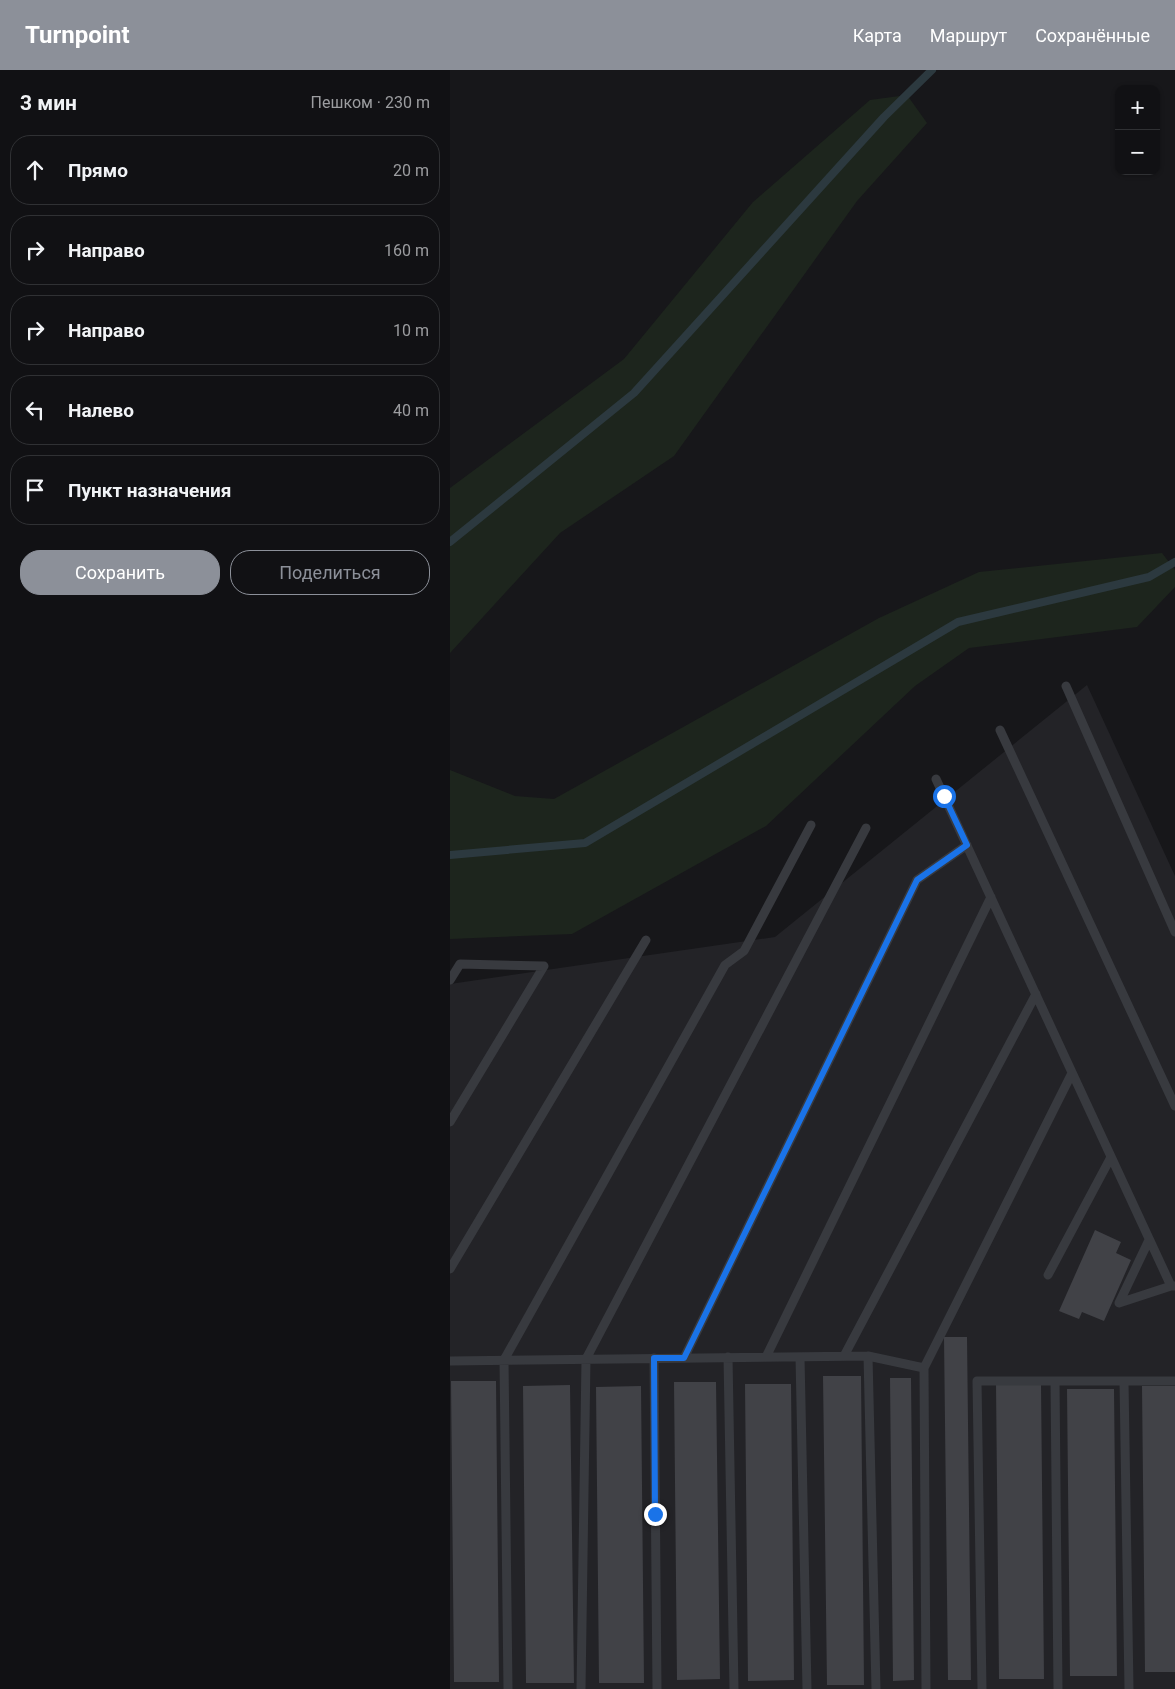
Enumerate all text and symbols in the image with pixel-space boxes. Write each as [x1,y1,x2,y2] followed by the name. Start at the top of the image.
[25,21,130,49] text: Turnpoint
[853,25,902,46] text: Карта
[930,25,1007,46] text: Маршрут
[1035,25,1150,46] text: Сохранённые
[1115,85,1160,175] map controls
[1115,85,1160,130] button: +
[20,91,77,115] text: 3 мин
[311,93,430,112] text: Пешком · 230 m
[1115,130,1160,175] button: −
[21,156,49,184] icon: ahead
[68,159,128,182] text: Прямо
[393,161,429,180] text: 20 m
[21,236,49,264] icon: right
[68,239,145,262] text: Направо
[384,241,429,260] text: 160 m
[21,316,49,344] icon: right
[68,319,145,342] text: Направо
[393,321,429,340] text: 10 m
[21,396,49,424] icon: left
[68,399,134,422] text: Налево
[393,401,429,420] text: 40 m
[21,476,49,504] icon: arrive
[68,479,231,502] text: Пункт назначения
[20,550,220,595] button: Сохранить
[230,550,430,595] button: Поделиться
[933,785,956,808] route start
[644,1503,667,1526] route end

